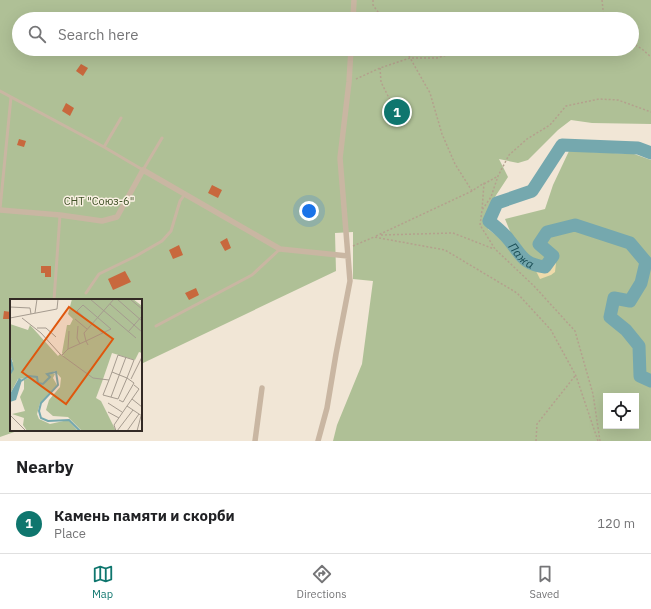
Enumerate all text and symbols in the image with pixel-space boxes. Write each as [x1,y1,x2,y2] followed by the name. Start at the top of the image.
[12,12,639,56] search box
[26,23,48,45] icon: search
[58,25,138,44] text: Search here
[384,97,410,127] pin: 1
[64,194,134,208] park label: СНТ "Союз-6"
[299,201,319,221] your location
[506,239,537,271] water label: Пажа
[10,299,142,431] inset map
[603,393,639,429] map controls
[603,393,639,429] button: locate
[16,456,74,478] text: Nearby
[54,506,235,525] text: Камень памяти и скорби
[25,515,33,532] text: 1
[597,515,635,532] text: 120 m
[54,525,86,542] text: Place
[92,563,114,601] tab: Map
[297,563,347,601] tab: Directions
[530,563,559,601] tab: Saved

